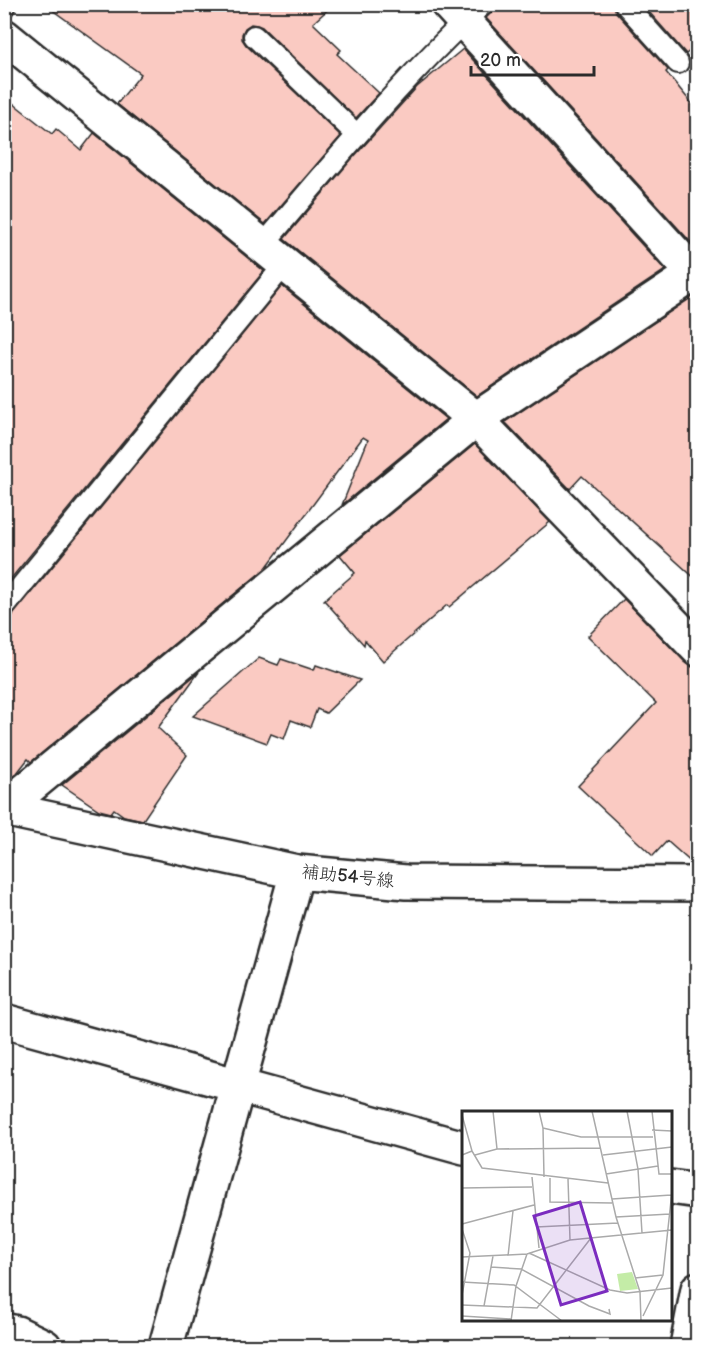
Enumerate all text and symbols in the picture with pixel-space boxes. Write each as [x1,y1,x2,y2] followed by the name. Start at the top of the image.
[471,39,594,77] scale bar
[480,50,521,71] text: 20 m
[300,861,395,892] street label: 補助54号線
[462,1111,672,1321] inset map

